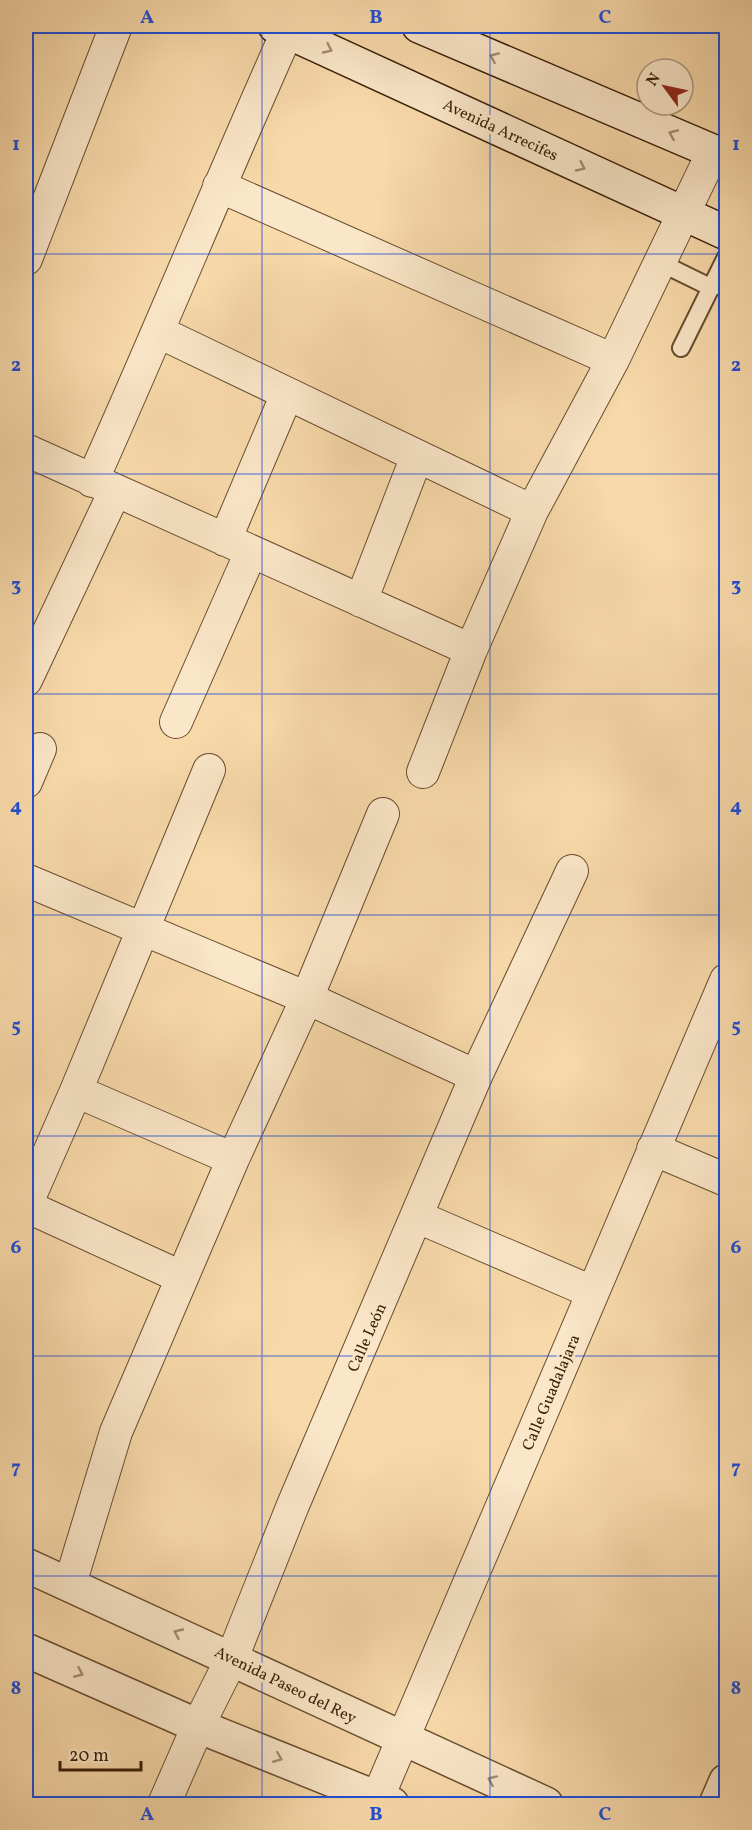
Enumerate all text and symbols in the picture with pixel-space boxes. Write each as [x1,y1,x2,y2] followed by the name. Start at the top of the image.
[140,4,154,32] text: A
[369,4,383,32] text: B
[599,4,612,32] text: C
[322,42,333,54] one-way arrow
[489,53,500,65] one-way arrow
[635,57,695,117] north arrow
[642,69,667,91] text: N
[439,94,562,167] street label: Avenida Arrecifes
[668,129,679,141] one-way arrow
[12,131,20,159] text: 1
[732,131,740,159] text: 1
[574,159,585,171] one-way arrow
[11,352,21,380] text: 2
[731,352,741,380] text: 2
[11,572,21,600] text: 3
[731,572,741,600] text: 3
[10,793,22,821] text: 4
[730,793,742,821] text: 4
[11,1013,21,1041] text: 5
[731,1013,741,1041] text: 5
[11,1234,22,1262] text: 6
[731,1234,742,1262] text: 6
[343,1300,393,1376] street label: Calle León
[517,1331,586,1454] street label: Calle Guadalajara
[11,1454,21,1482] text: 7
[731,1454,741,1482] text: 7
[174,1629,185,1641] one-way arrow
[210,1642,360,1730] street label: Avenida Paseo del Rey
[73,1666,84,1678] one-way arrow
[11,1675,21,1703] text: 8
[731,1675,741,1703] text: 8
[60,1734,141,1772] scale bar
[69,1744,109,1769] text: 20 m
[271,1751,282,1763] one-way arrow
[488,1776,499,1788] one-way arrow
[140,1801,154,1829] text: A
[369,1801,383,1829] text: B
[599,1801,612,1829] text: C

